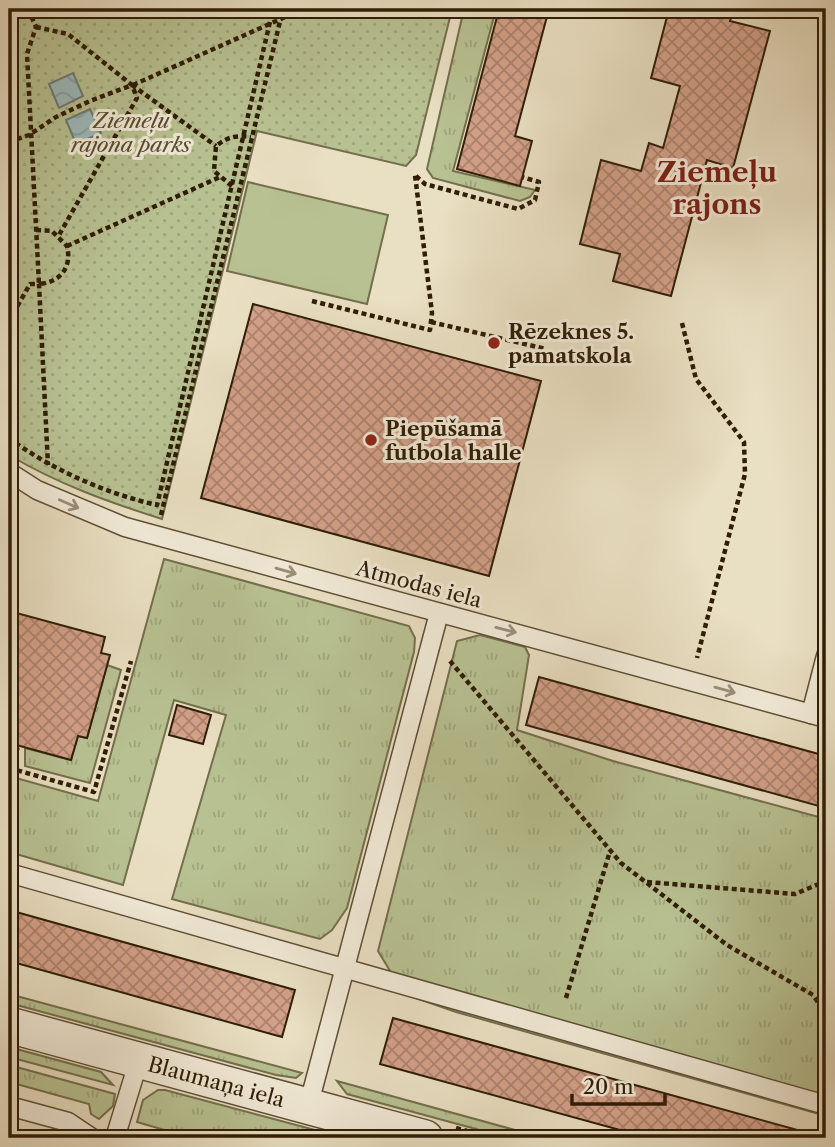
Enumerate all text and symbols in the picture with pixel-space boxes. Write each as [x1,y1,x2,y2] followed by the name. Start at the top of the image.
[70,108,192,157] park label: Ziemeļu rajona parks
[657,155,777,221] district label: Ziemeļu rajons
[508,319,634,368] place label: Rēzeknes 5. pamatskola
[486,335,502,351] marker: Rēzeknes 5. pamatskola
[385,416,522,465] place label: Piepūšamā futbola halle
[363,432,379,448] marker: Piepūšamā futbola halle
[58,499,79,512] one-way arrow
[352,555,486,613] street label: Atmodas iela
[274,565,297,578] one-way arrow
[494,624,516,637] one-way arrow
[714,684,736,697] one-way arrow
[145,1051,288,1112] street label: Blaumaņa iela
[572,1063,665,1107] scale bar
[583,1074,634,1099] text: 20 m

